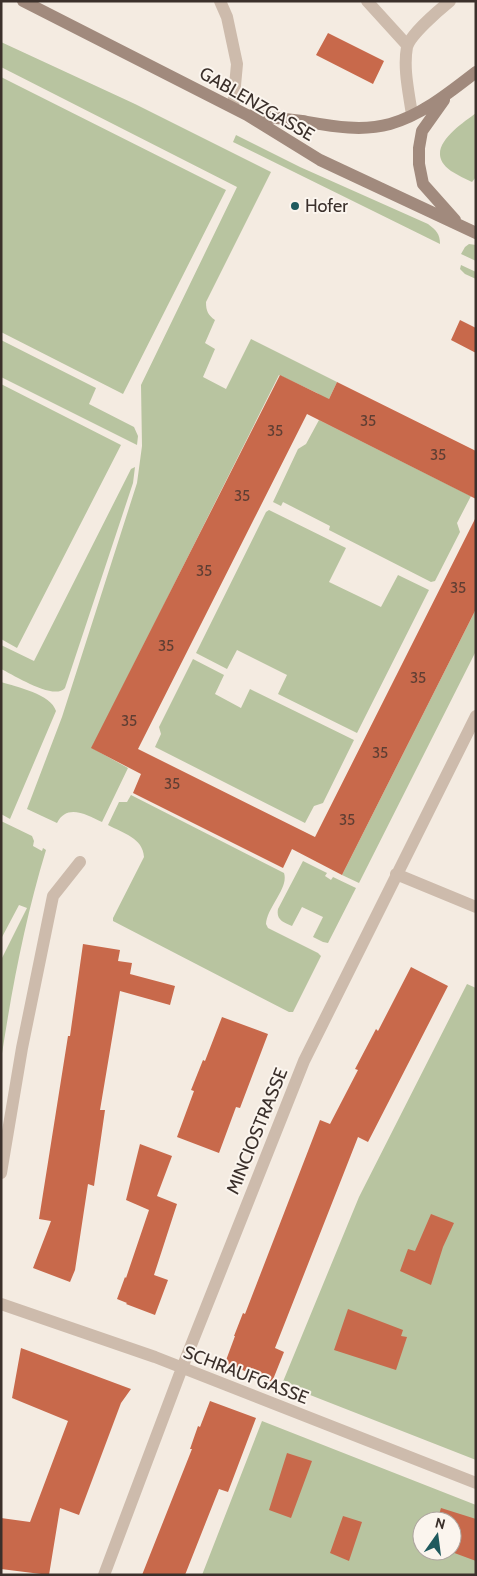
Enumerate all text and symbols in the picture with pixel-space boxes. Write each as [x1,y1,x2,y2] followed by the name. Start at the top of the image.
[195,62,319,146] street label: GABLENZGASSE
[305,195,348,217] place label: Hofer
[289,200,301,212] marker: Hofer
[360,412,376,430] house number: 35
[267,422,283,440] house number: 35
[430,446,446,464] house number: 35
[234,487,250,505] house number: 35
[196,562,212,580] house number: 35
[450,579,466,597] house number: 35
[158,637,174,655] house number: 35
[410,669,426,687] house number: 35
[121,712,137,730] house number: 35
[372,744,388,762] house number: 35
[164,775,180,793] house number: 35
[339,811,355,829] house number: 35
[222,1065,292,1197] street label: MINCIOSTRASSE
[180,1341,312,1409] street label: SCHRAUFGASSE
[412,1511,462,1561] north arrow
[433,1513,447,1533] text: N

